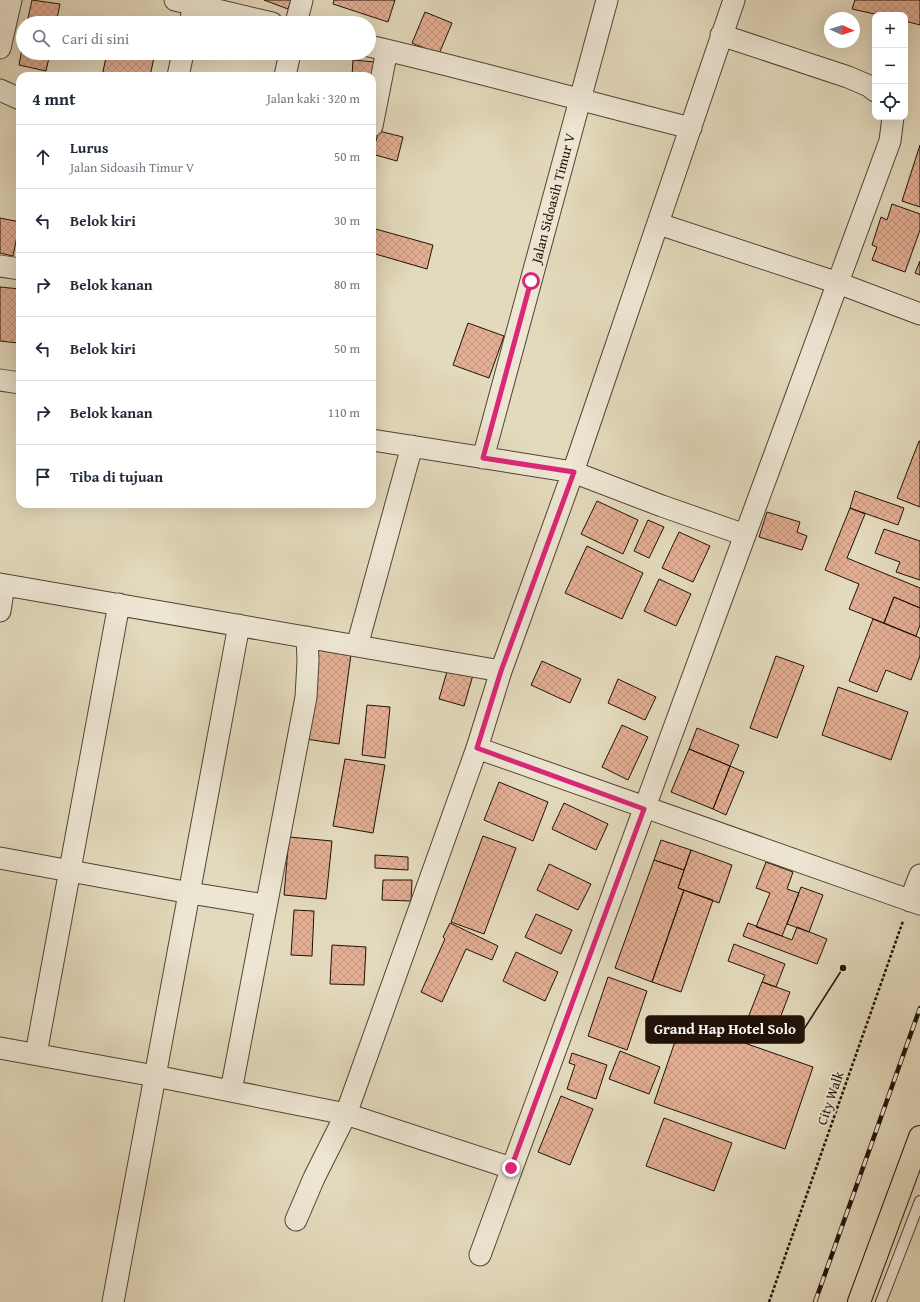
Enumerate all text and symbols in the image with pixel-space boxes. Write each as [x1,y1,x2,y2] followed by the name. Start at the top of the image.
[824,12,860,48] north arrow
[872,12,908,120] map controls
[872,12,908,48] button: +
[16,16,376,60] search box
[30,27,52,49] icon: search
[62,28,129,49] text: Cari di sini
[872,48,908,84] button: −
[872,84,908,120] button: locate
[32,86,76,111] text: 4 mnt
[267,89,360,108] text: Jalan kaki · 320 m
[526,131,580,267] street label: Jalan Sidoasih Timur V
[70,137,108,158] text: Lurus
[32,146,54,168] icon: ahead
[334,147,360,166] text: 50 m
[70,158,194,177] text: Jalan Sidoasih Timur V
[32,210,54,232] icon: left
[70,210,136,231] text: Belok kiri
[334,211,360,230] text: 30 m
[522,272,540,290] route start
[32,274,54,296] icon: right
[70,274,153,295] text: Belok kanan
[334,275,360,294] text: 80 m
[32,338,54,360] icon: left
[70,338,136,359] text: Belok kiri
[334,339,360,358] text: 50 m
[32,402,54,424] icon: right
[70,402,153,423] text: Belok kanan
[328,403,360,422] text: 110 m
[32,466,54,488] icon: arrive
[70,466,163,487] text: Tiba di tujuan
[646,1016,804,1043] callout: Grand Hap Hotel Solo
[654,1018,796,1039] text: Grand Hap Hotel Solo
[812,1068,849,1128] street label: City Walk
[502,1159,520,1177] route end

